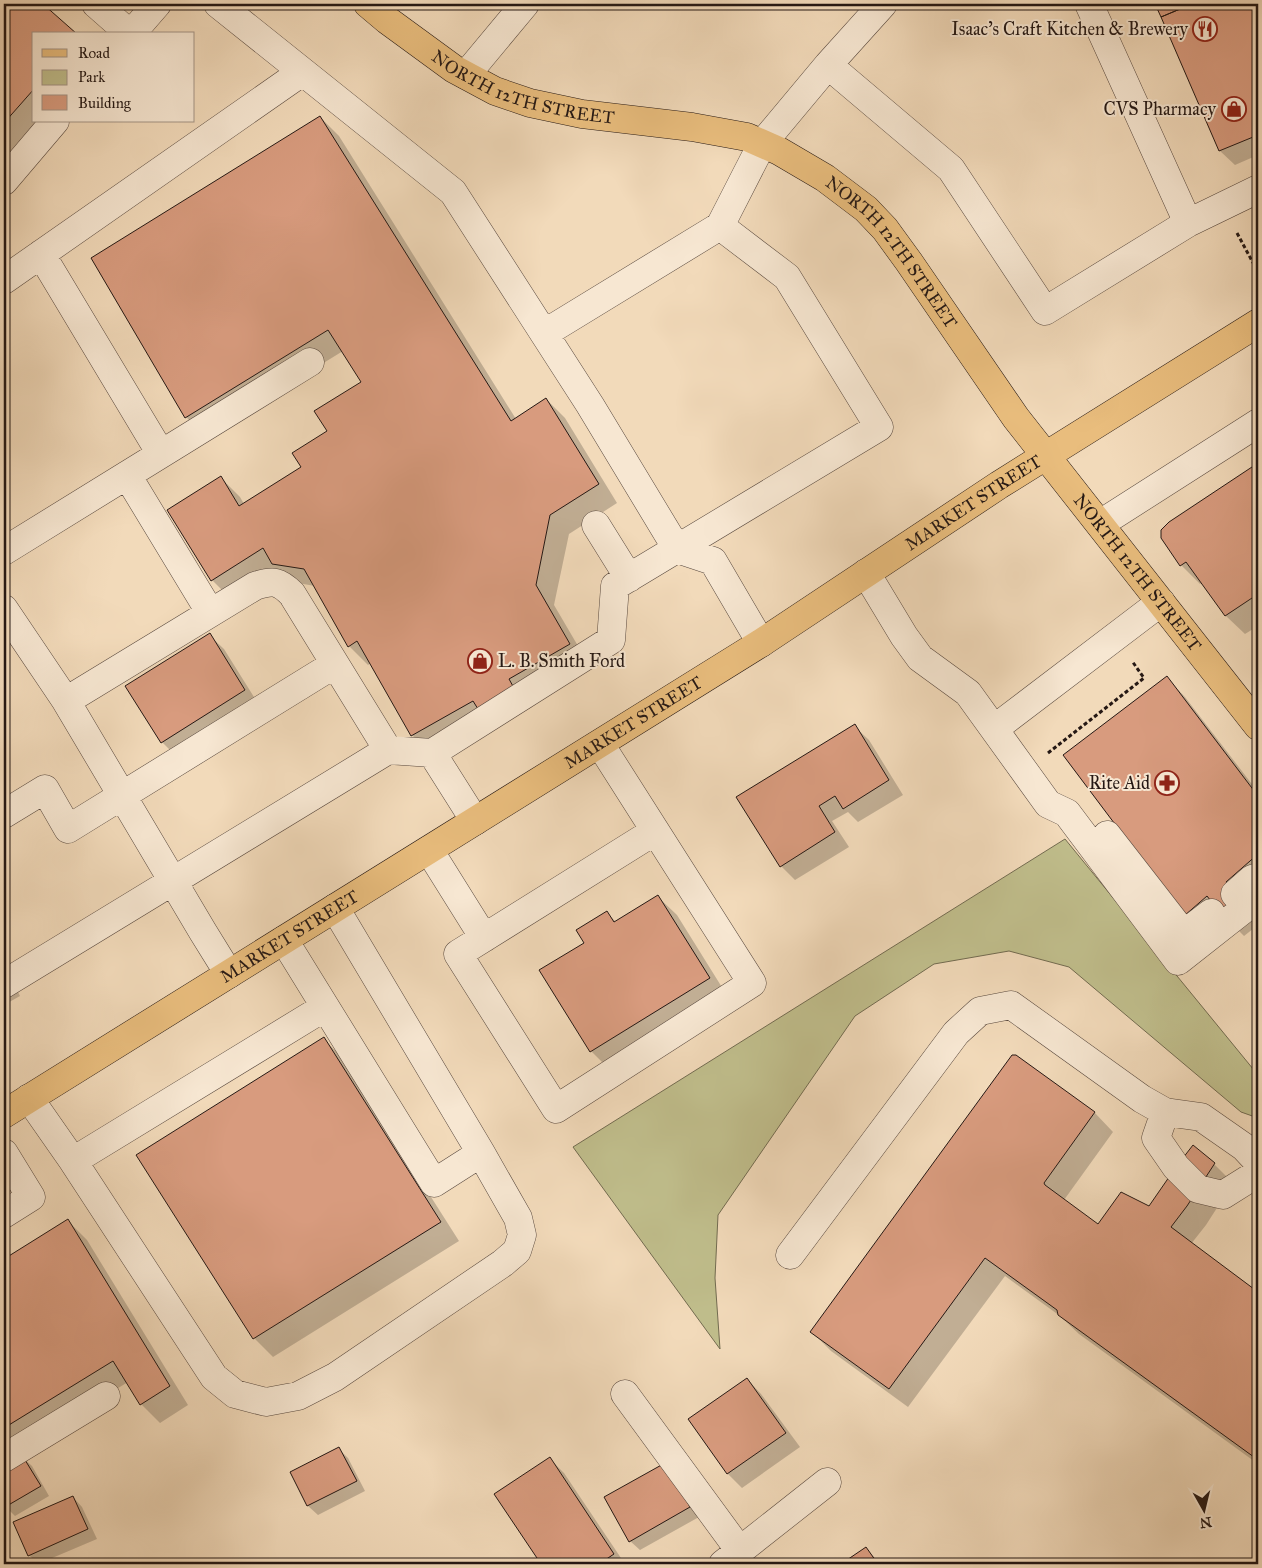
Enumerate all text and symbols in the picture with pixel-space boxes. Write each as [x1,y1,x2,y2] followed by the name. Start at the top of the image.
[1192,16,1218,42] restaurant icon: Isaac's Craft Kitchen & Brewery
[951,18,1189,40] place label: Isaac's Craft Kitchen & Brewery
[32,32,195,122] legend
[78,44,110,62] text: Road
[427,45,616,129] street label: NORTH 12TH STREET
[78,68,105,86] text: Park
[78,94,132,112] text: Building
[1221,96,1247,122] shop icon: CVS Pharmacy
[1104,98,1217,120] place label: CVS Pharmacy
[821,171,962,332] street label: NORTH 12TH STREET
[901,450,1046,555] street label: MARKET STREET
[1069,489,1206,656] street label: NORTH 12TH STREET
[467,648,493,674] shop icon: L. B. Smith Ford
[498,650,625,672] place label: L. B. Smith Ford
[560,671,706,774] street label: MARKET STREET
[1154,770,1180,796] pharmacy icon: Rite Aid
[1089,772,1150,794] place label: Rite Aid
[216,885,363,988] street label: MARKET STREET
[1180,1486,1230,1536] north arrow
[1199,1513,1213,1532] text: N

